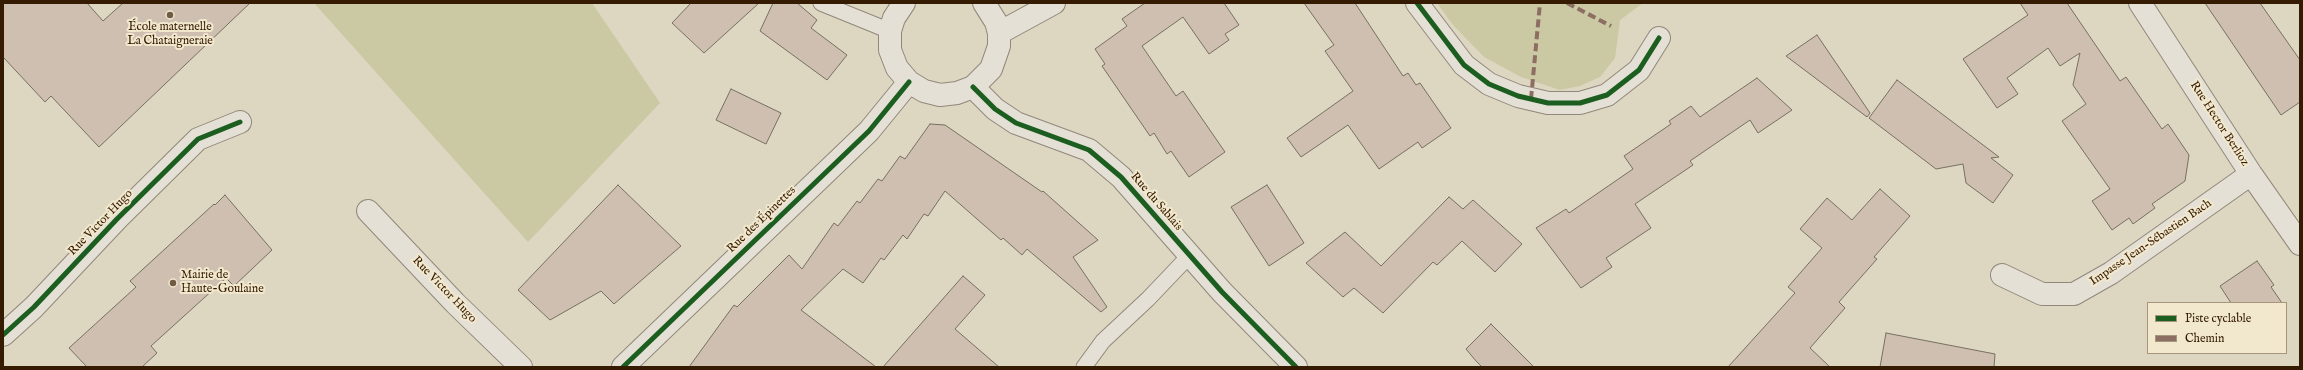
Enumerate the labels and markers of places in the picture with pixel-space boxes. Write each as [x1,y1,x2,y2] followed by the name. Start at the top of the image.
[165,10,175,20] marker: École maternelle La Chataigneraie
[127,21,213,49] place label: École maternelle La Chataigneraie
[181,269,264,297] place label: Mairie de Haute-Goulaine
[168,278,178,288] marker: Mairie de Haute-Goulaine

